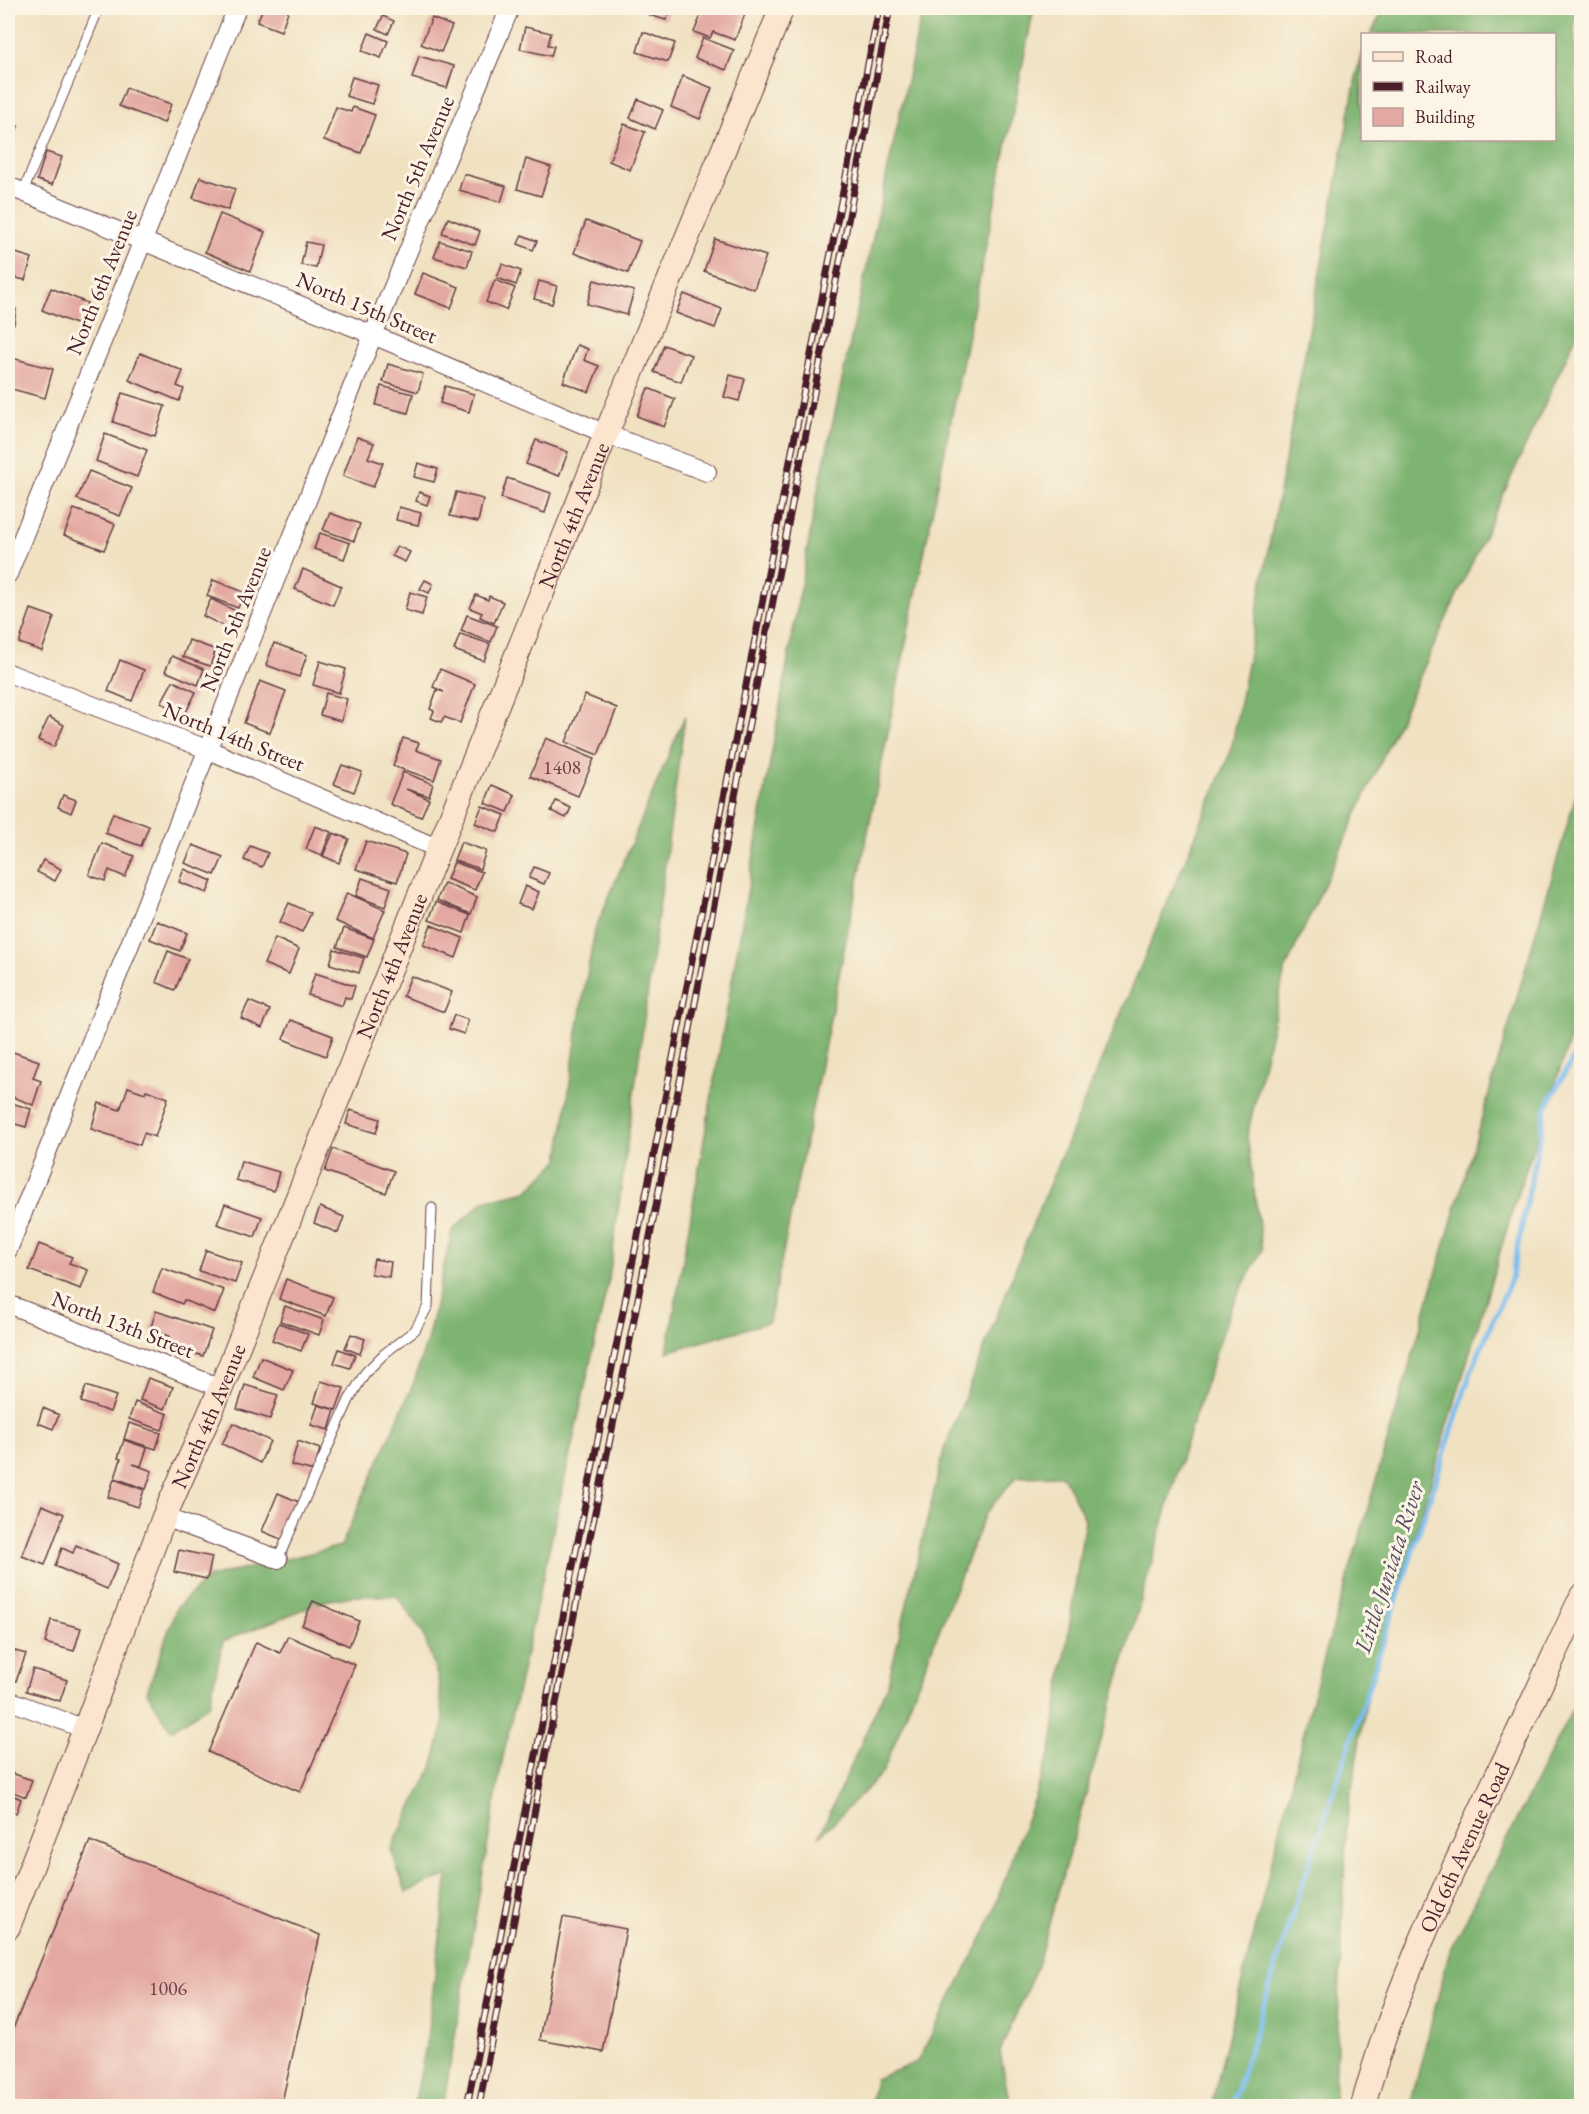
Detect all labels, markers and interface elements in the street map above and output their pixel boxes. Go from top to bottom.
legend [1361,33,1556,141]
text: Road [1415,45,1454,68]
text: Railway [1415,75,1471,98]
street label: North 5th Avenue [374,91,461,245]
text: Building [1415,105,1475,128]
street label: North 6th Avenue [59,205,144,359]
street label: North 15th Street [292,265,442,350]
street label: North 4th Avenue [531,438,616,593]
street label: North 5th Avenue [193,542,278,696]
street label: North 14th Street [159,695,309,778]
house number: 1408 [543,754,581,780]
street label: North 4th Avenue [349,888,434,1043]
street label: North 13th Street [47,1284,198,1365]
street label: North 4th Avenue [164,1339,253,1493]
water label: Little Juniata River [1346,1475,1432,1658]
street label: Old 6th Avenue Road [1413,1757,1517,1937]
house number: 1006 [149,1975,188,2001]

